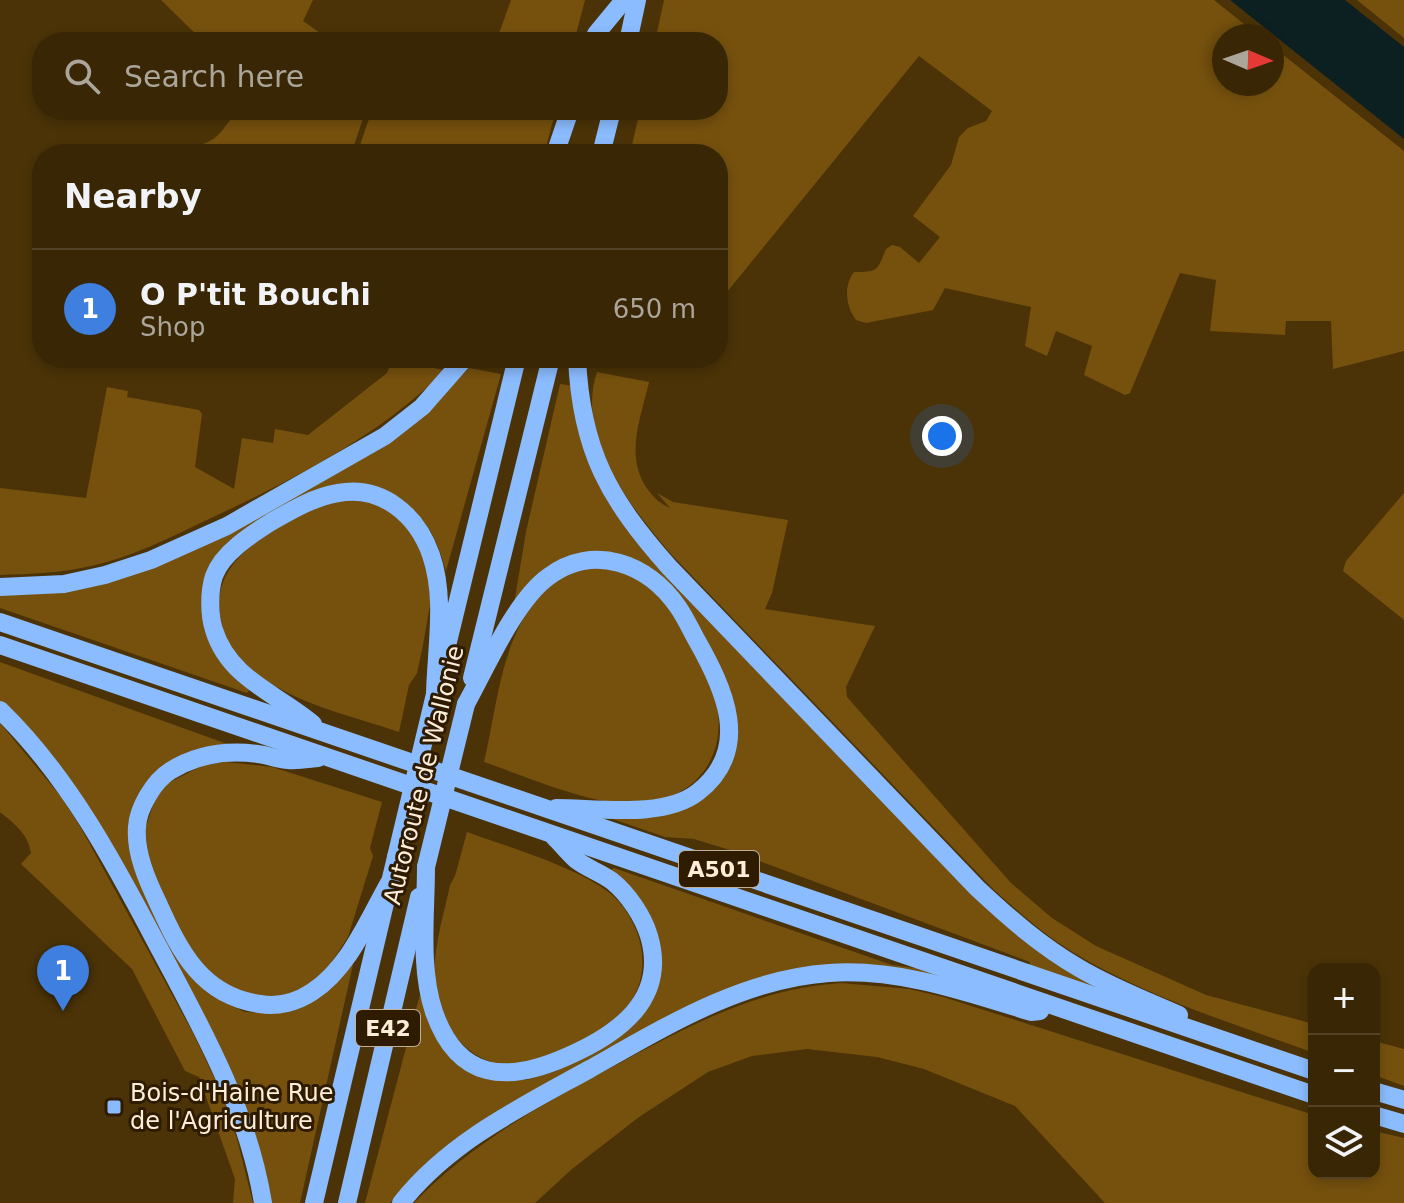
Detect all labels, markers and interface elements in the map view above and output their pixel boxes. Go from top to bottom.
north arrow [1212,24,1284,96]
search box [32,32,728,120]
icon: search [60,54,104,98]
text: Search here [124,59,304,94]
text: Nearby [64,176,202,216]
text: O P'tit Bouchi [140,277,371,312]
text: 1 [81,294,99,324]
text: 650 m [613,294,696,324]
text: Shop [140,312,205,342]
your location [922,416,962,456]
street label: Autoroute de Wallonie [378,643,470,907]
road number: A501 [679,851,759,887]
pin: 1 [37,945,89,1011]
map controls [1308,963,1380,1179]
button: + [1308,963,1380,1035]
road number: E42 [356,1010,420,1046]
button: − [1308,1035,1380,1107]
place label: Bois-d'Haine Rue de l'Agriculture [130,1079,333,1135]
marker: Bois-d'Haine Rue de l'Agriculture [105,1098,123,1116]
button: layers [1308,1107,1380,1179]

